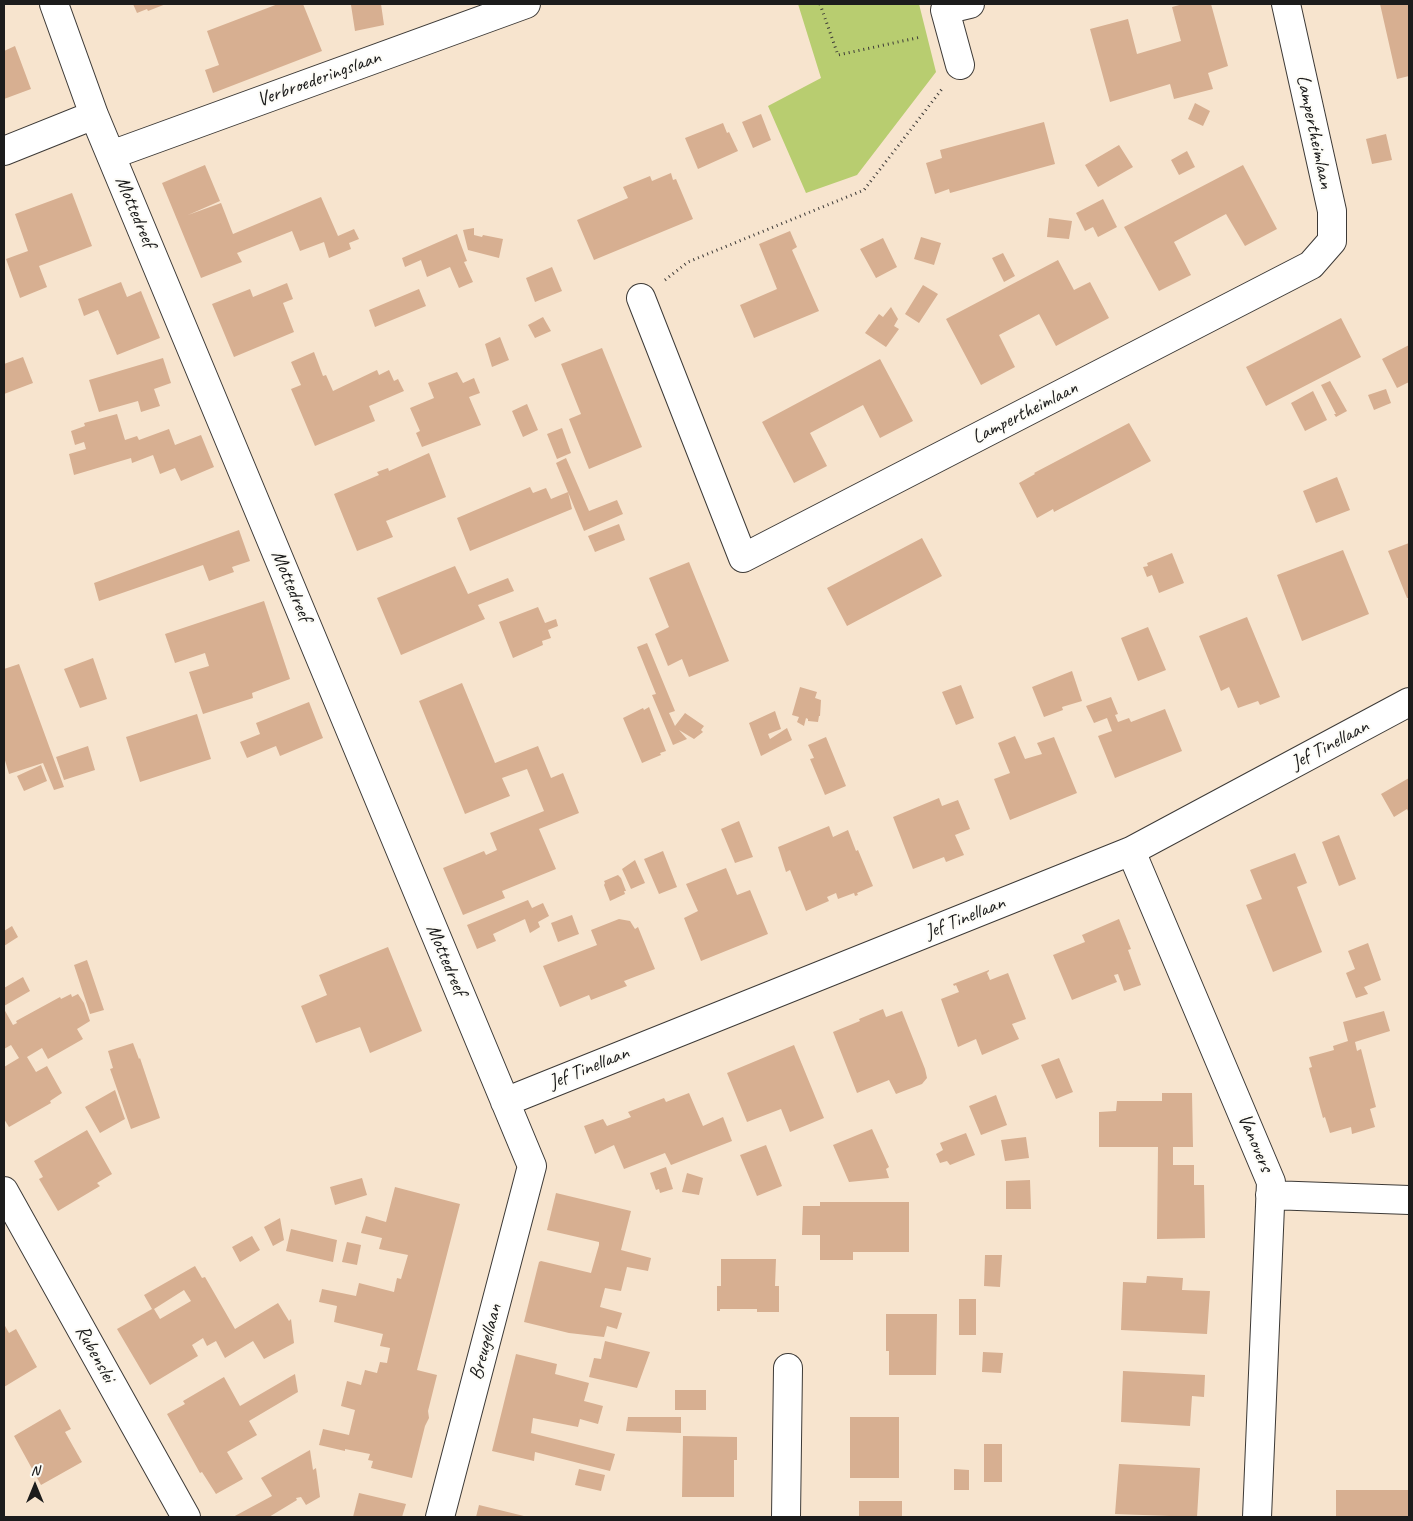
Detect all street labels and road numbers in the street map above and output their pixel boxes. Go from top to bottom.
street label: Verbroederingslaan [254,46,384,112]
street label: Lampertheimlaan [1290,73,1338,191]
street label: Mottedreef [109,173,161,251]
street label: Lampertheimlaan [968,376,1082,450]
street label: Mottedreef [265,547,317,625]
street label: Jef Tinellaan [1287,715,1373,775]
street label: Jef Tinellaan [921,891,1009,945]
street label: Mottedreef [420,921,472,999]
street label: Jef Tinellaan [545,1041,633,1095]
street label: Vanovers [1232,1110,1278,1176]
street label: Breugellaan [464,1301,508,1383]
street label: Rubenslei [69,1321,121,1387]

